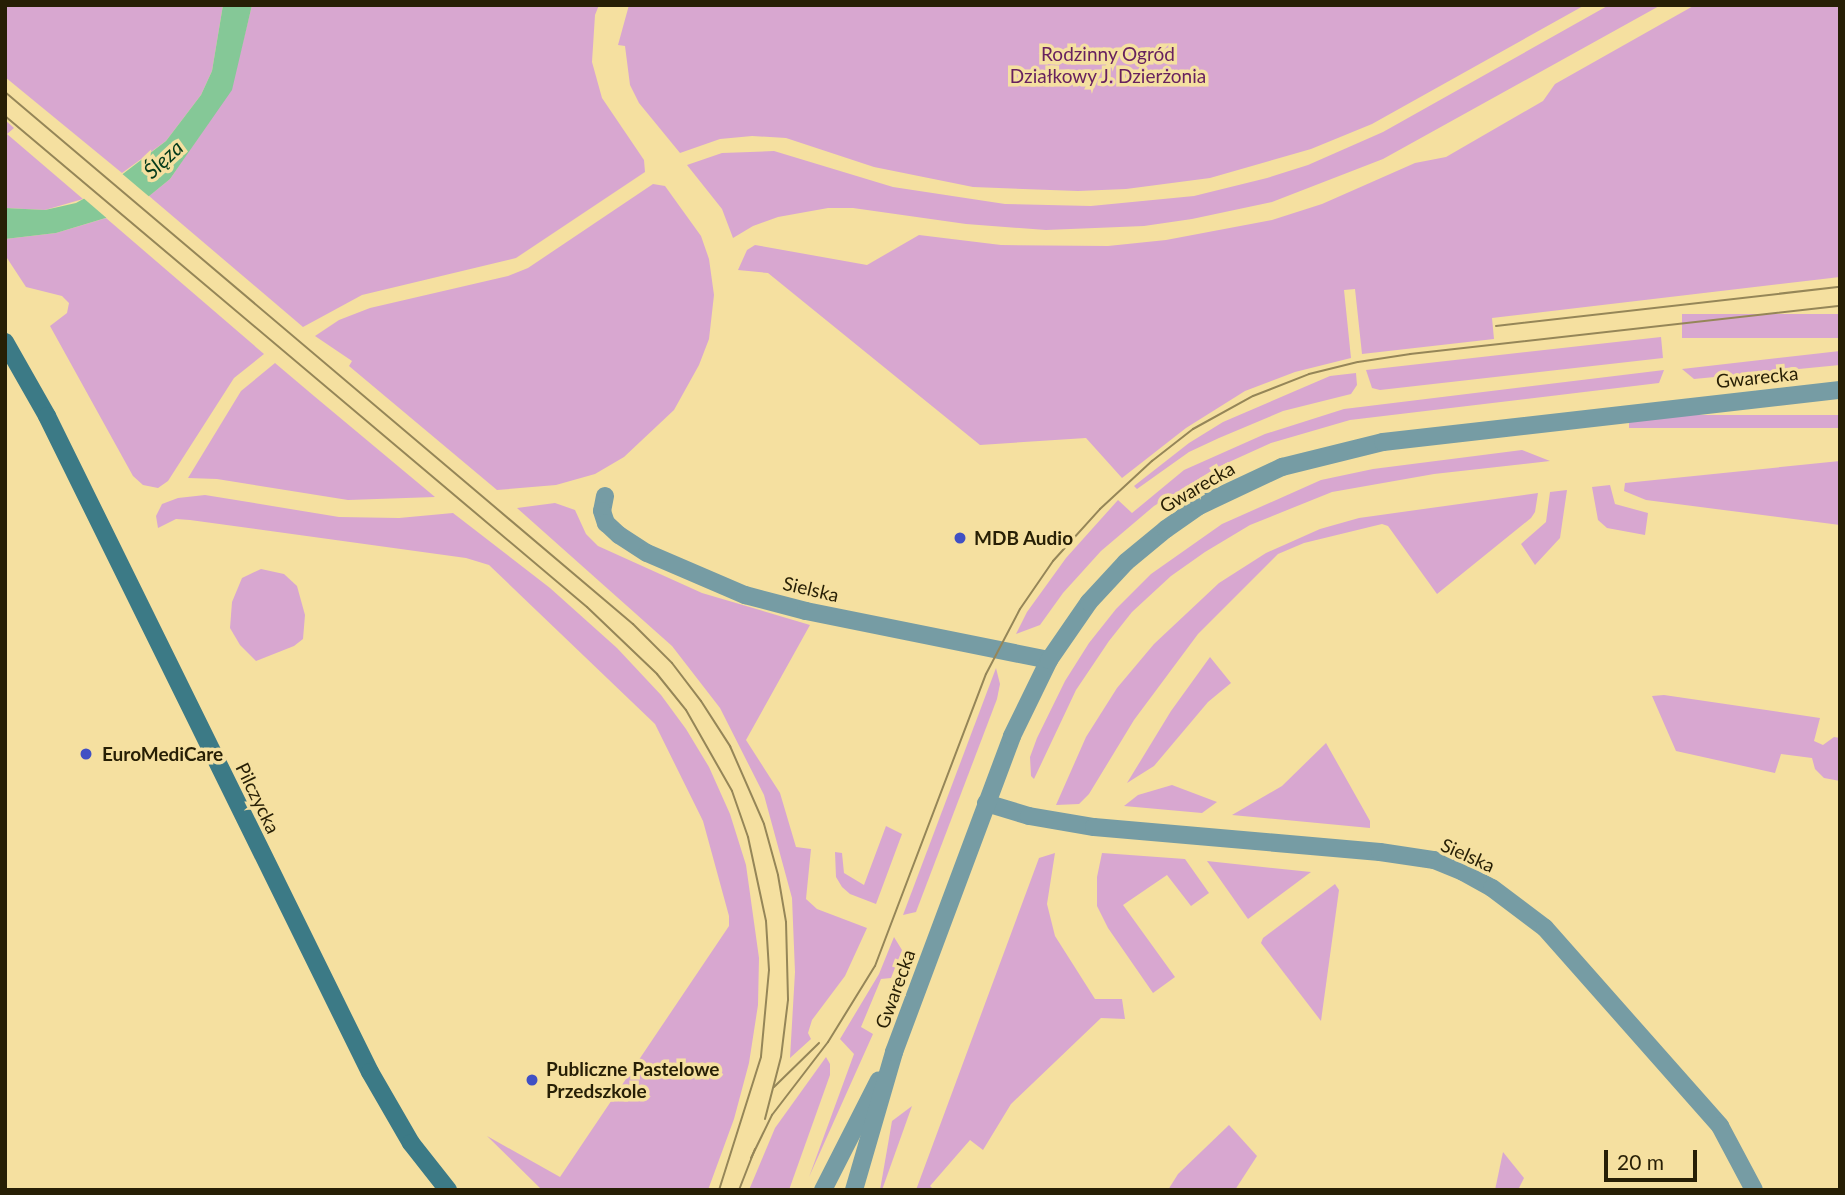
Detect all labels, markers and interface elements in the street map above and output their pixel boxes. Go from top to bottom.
park label: Rodzinny Ogród Działkowy J. Dzierżonia [1009,43,1207,87]
water label: Ślęza [138,135,188,183]
street label: Gwarecka [1715,361,1799,393]
street label: Gwarecka [1156,456,1238,518]
place label: MDB Audio [974,527,1074,549]
marker: MDB Audio [952,530,968,546]
street label: Sielska [781,572,841,606]
place label: EuroMediCare [102,743,223,765]
marker: EuroMediCare [76,744,96,764]
street label: Pilczycka [231,759,285,837]
street label: Sielska [1438,833,1498,877]
street label: Gwarecka [870,946,920,1032]
place label: Publiczne Pastelowe Przedszkole [546,1058,719,1102]
marker: Publiczne Pastelowe Przedszkole [524,1072,540,1088]
scale bar [1607,1136,1700,1180]
text: 20 m [1617,1149,1664,1174]

